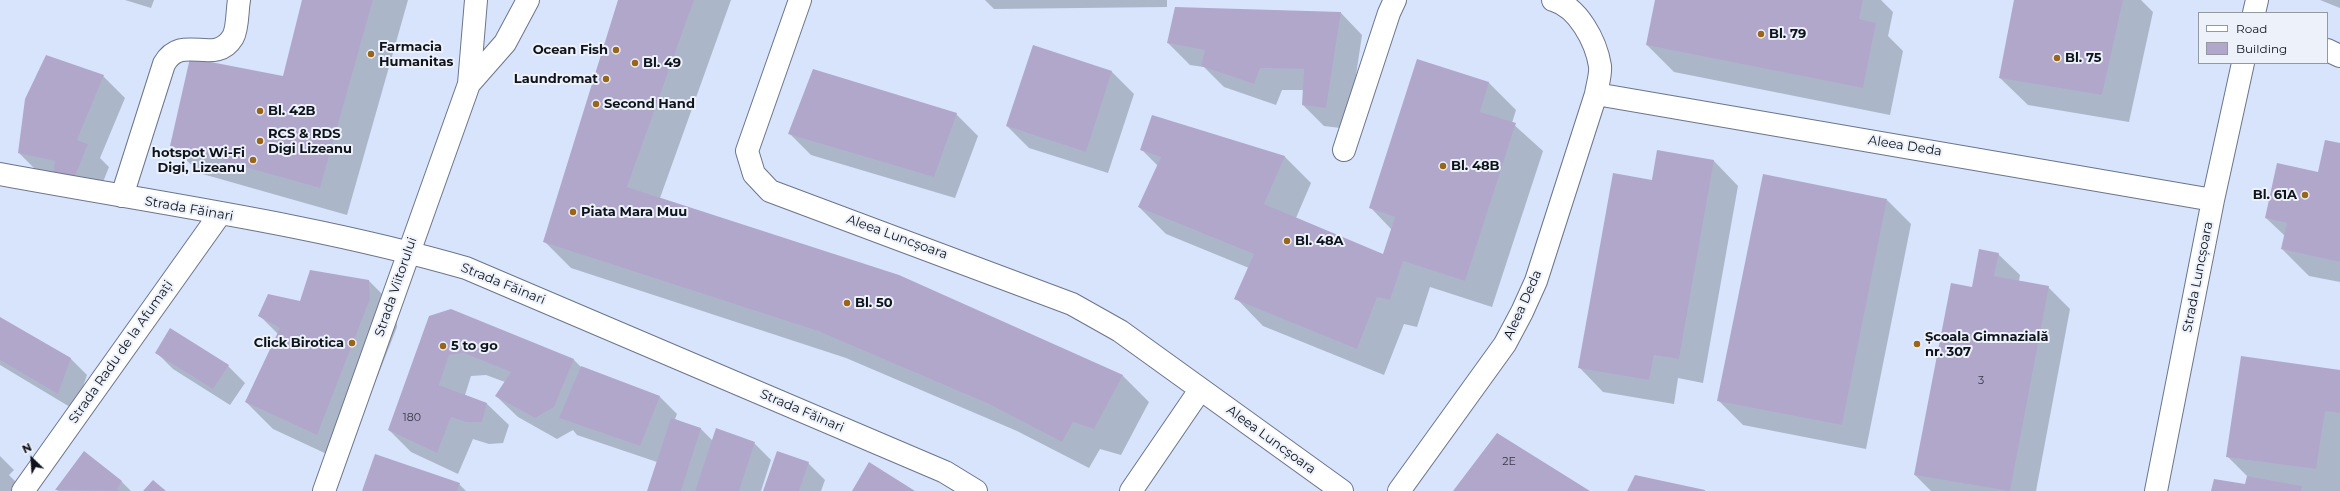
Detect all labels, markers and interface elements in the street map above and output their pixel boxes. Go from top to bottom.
legend [2198,12,2328,64]
text: Road [2236,21,2267,36]
place label: Bl. 79 [1769,26,1806,42]
marker: Bl. 79 [1756,29,1766,39]
place label: Farmacia Humanitas [379,39,453,70]
text: Building [2236,41,2287,56]
place label: Ocean Fish [533,42,608,58]
marker: Ocean Fish [611,45,621,55]
marker: Farmacia Humanitas [366,49,376,59]
place label: Bl. 75 [2065,50,2102,66]
marker: Bl. 75 [2052,53,2062,63]
place label: Bl. 49 [643,55,681,71]
marker: Bl. 49 [630,58,640,68]
place label: Laundromat [514,71,598,87]
marker: Laundromat [601,74,611,84]
place label: Second Hand [604,96,695,112]
marker: Second Hand [591,99,601,109]
place label: Bl. 42B [268,103,316,119]
marker: Bl. 42B [255,106,265,116]
place label: RCS & RDS Digi Lizeanu [268,126,352,157]
street label: Aleea Deda [1867,132,1943,160]
marker: RCS & RDS Digi Lizeanu [255,136,265,146]
place label: hotspot Wi-Fi Digi, Lizeanu [152,145,245,176]
marker: hotspot Wi-Fi Digi, Lizeanu [248,155,258,165]
place label: Bl. 48B [1451,158,1500,174]
marker: Bl. 48B [1438,161,1448,171]
place label: Bl. 61A [2253,187,2297,203]
marker: Bl. 61A [2300,190,2310,200]
street label: Strada Făinari [143,194,235,224]
place label: Piata Mara Muu [581,204,687,220]
marker: Piata Mara Muu [568,207,578,217]
street label: Aleea Luncșoara [844,211,950,263]
street label: Strada Luncșoara [2180,220,2216,334]
place label: Bl. 48A [1295,233,1344,249]
street label: Strada Viitorului [372,235,420,339]
marker: Bl. 48A [1282,236,1292,246]
street label: Strada Făinari [458,260,548,308]
street label: Aleea Deda [1501,268,1545,342]
street label: Strada Radu de la Afumați [66,278,176,426]
place label: Bl. 50 [855,295,893,311]
marker: Bl. 50 [842,298,852,308]
place label: Școala Gimnazială nr. 307 [1925,329,2048,360]
place label: Click Birotica [254,335,344,351]
marker: Click Birotica [347,338,357,348]
place label: 5 to go [451,338,498,354]
marker: Școala Gimnazială nr. 307 [1912,339,1922,349]
marker: 5 to go [438,341,448,351]
house number: 3 [1978,374,1984,388]
street label: Strada Făinari [758,386,846,436]
street label: Aleea Luncșoara [1223,402,1319,478]
house number: 180 [403,411,421,425]
north arrow [12,439,52,479]
text: N [20,440,34,456]
house number: 2E [1502,455,1516,469]

